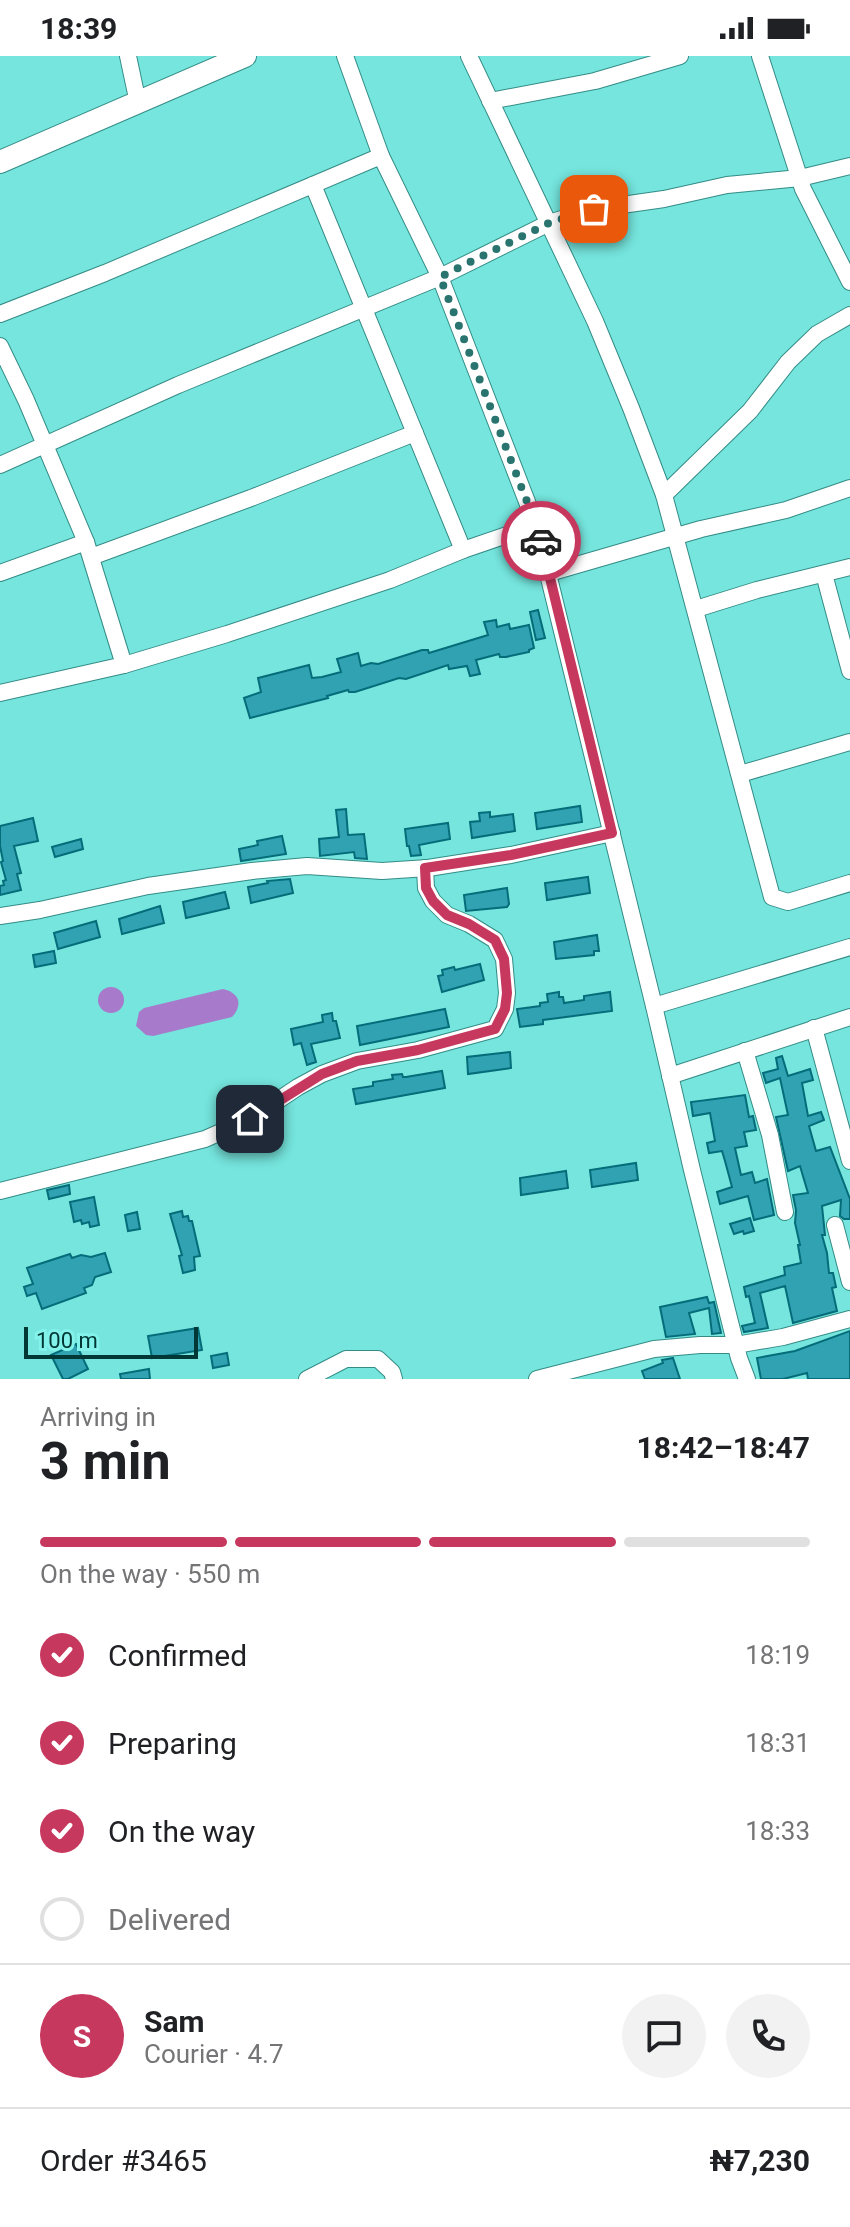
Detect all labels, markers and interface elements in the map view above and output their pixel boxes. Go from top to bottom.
text: 18:39 [40,11,117,46]
pin [560,175,628,243]
icon: bag [572,187,616,231]
courier [501,501,581,581]
icon: car [519,519,563,563]
pin [216,1085,284,1153]
icon: home [228,1097,272,1141]
scale bar [24,1323,198,1359]
text: 100 m [36,1328,98,1353]
text: Arriving in [40,1402,156,1432]
text: 18:42–18:47 [636,1430,810,1465]
text: 3 min [40,1431,171,1492]
text: On the way · 550 m [40,1559,260,1589]
icon: check [40,1633,84,1677]
text: Confirmed [108,1638,247,1673]
text: 18:19 [745,1640,810,1670]
icon: check [40,1721,84,1765]
text: Preparing [108,1726,237,1761]
text: 18:31 [745,1728,810,1758]
icon: check [40,1809,84,1853]
text: On the way [108,1814,255,1849]
text: 18:33 [745,1816,810,1846]
text: Delivered [108,1902,231,1937]
button: chat [622,1994,706,2078]
button: phone [726,1994,810,2078]
text: Sam [144,2004,205,2039]
text: S [73,2019,91,2054]
text: Courier · 4.7 [144,2039,284,2069]
text: Order #3465 [40,2143,207,2178]
text: ₦7,230 [709,2143,810,2178]

